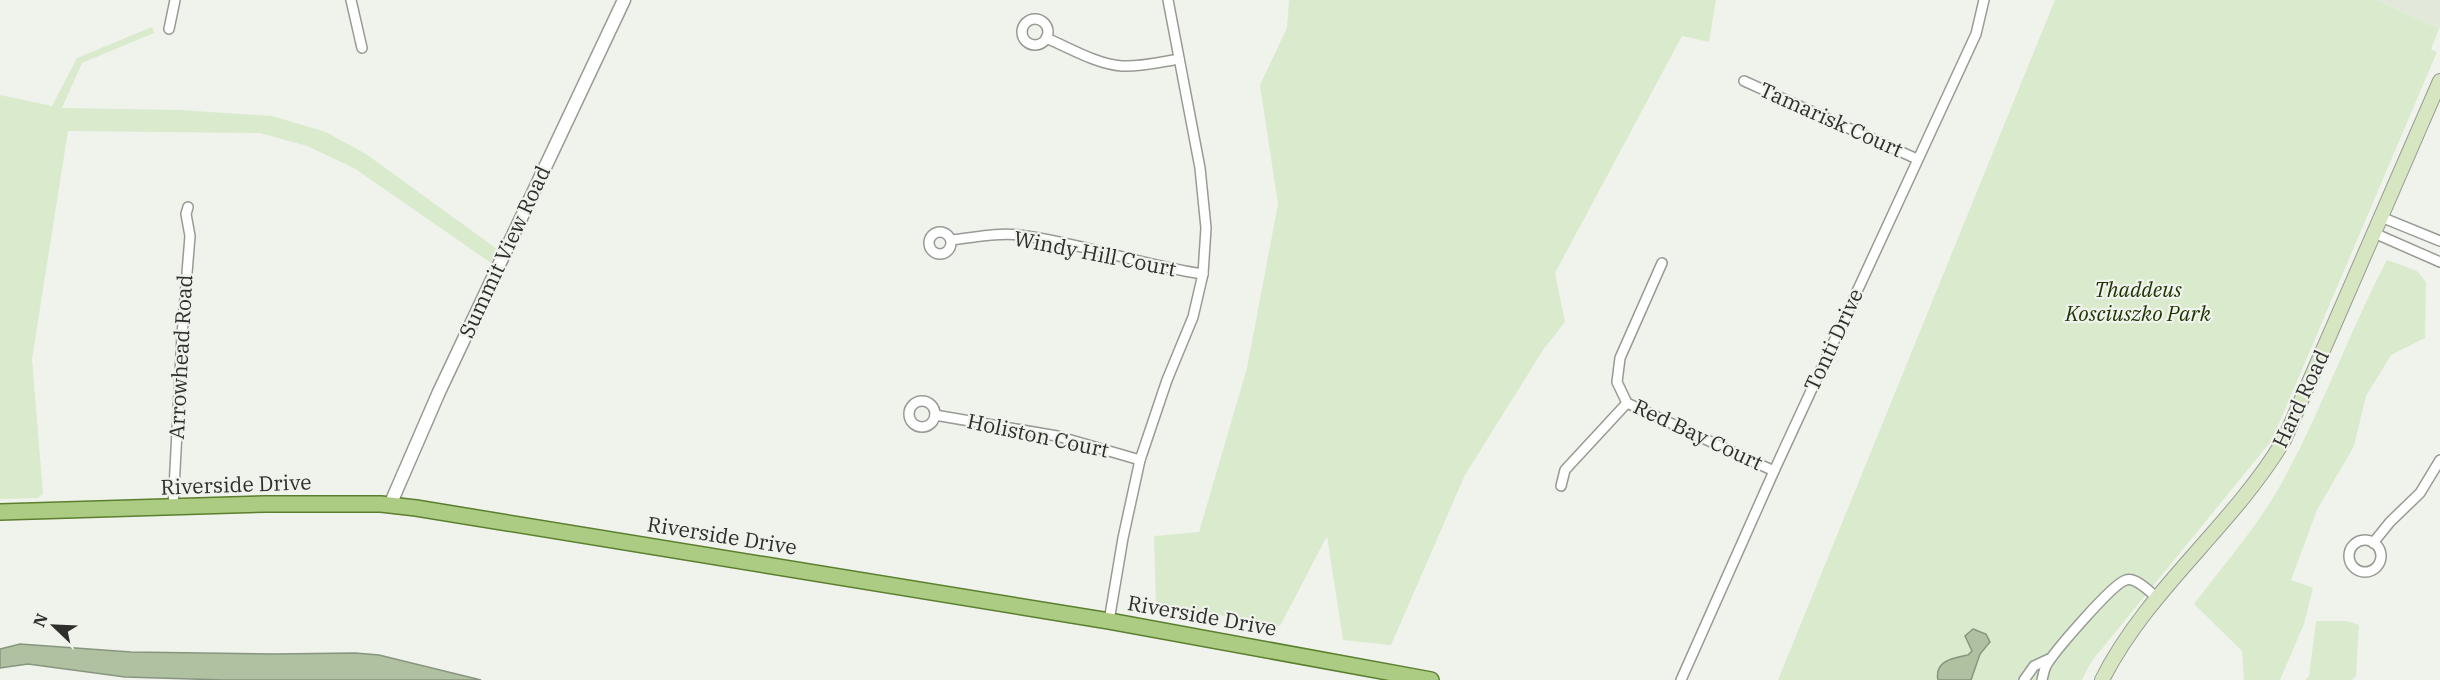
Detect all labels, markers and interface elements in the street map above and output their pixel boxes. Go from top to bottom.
street label: Tamarisk Court [1755,75,1908,163]
street label: Summit View Road [452,161,556,342]
street label: Windy Hill Court [1012,224,1179,282]
street label: Arrowhead Road [162,274,198,440]
park label: Thaddeus Kosciuszko Park [2064,275,2212,327]
street label: Tonti Drive [1797,284,1869,395]
street label: Hard Road [2265,345,2335,452]
street label: Red Bay Court [1629,392,1768,476]
street label: Holiston Court [965,406,1112,464]
street label: Riverside Drive [160,467,312,501]
street label: Riverside Drive [645,509,799,561]
street label: Riverside Drive [1125,588,1279,642]
north arrow [24,596,84,656]
text: N [29,610,52,630]

